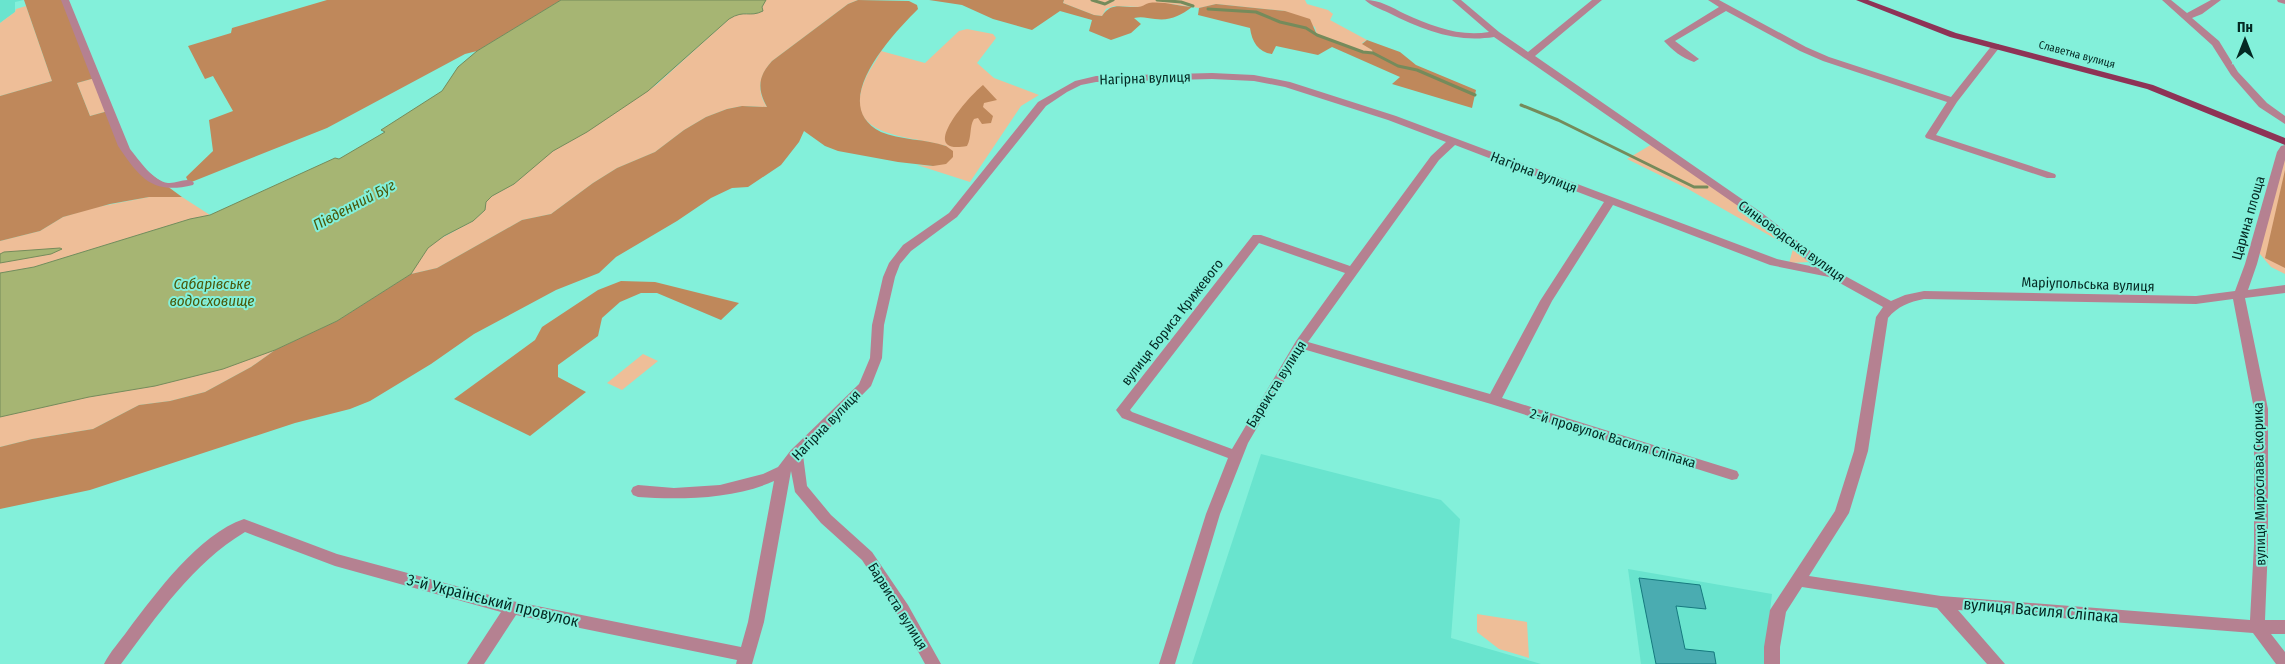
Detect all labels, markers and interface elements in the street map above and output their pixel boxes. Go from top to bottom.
north arrow [2220,15,2270,65]
text: Пн [2237,19,2253,36]
street label: Славетна вулиця [2037,38,2117,71]
street label: Нагірна вулиця [1099,68,1191,89]
street label: Нагірна вулиця [1488,148,1580,197]
street label: Царина площа [2228,174,2269,262]
water label: Південний Буг [310,176,398,234]
street label: Синьоводська вулиця [1735,197,1848,286]
street label: вулиця Бориса Крижевого [1118,256,1227,389]
street label: Маріупольська вулиця [2021,274,2155,295]
water label: Сабарівське водосховище [170,275,254,310]
street label: Барвиста вулиця [1243,338,1310,431]
street label: Нагірна вулиця [789,387,864,464]
street label: вулиця Мирослава Скорика [2250,402,2269,566]
street label: 2-й провулок Василя Сліпака [1528,405,1698,472]
street label: Барвиста вулиця [864,560,931,653]
street label: 3-й Український провулок [405,570,581,631]
street label: вулиця Василя Сліпака [1963,594,2119,627]

